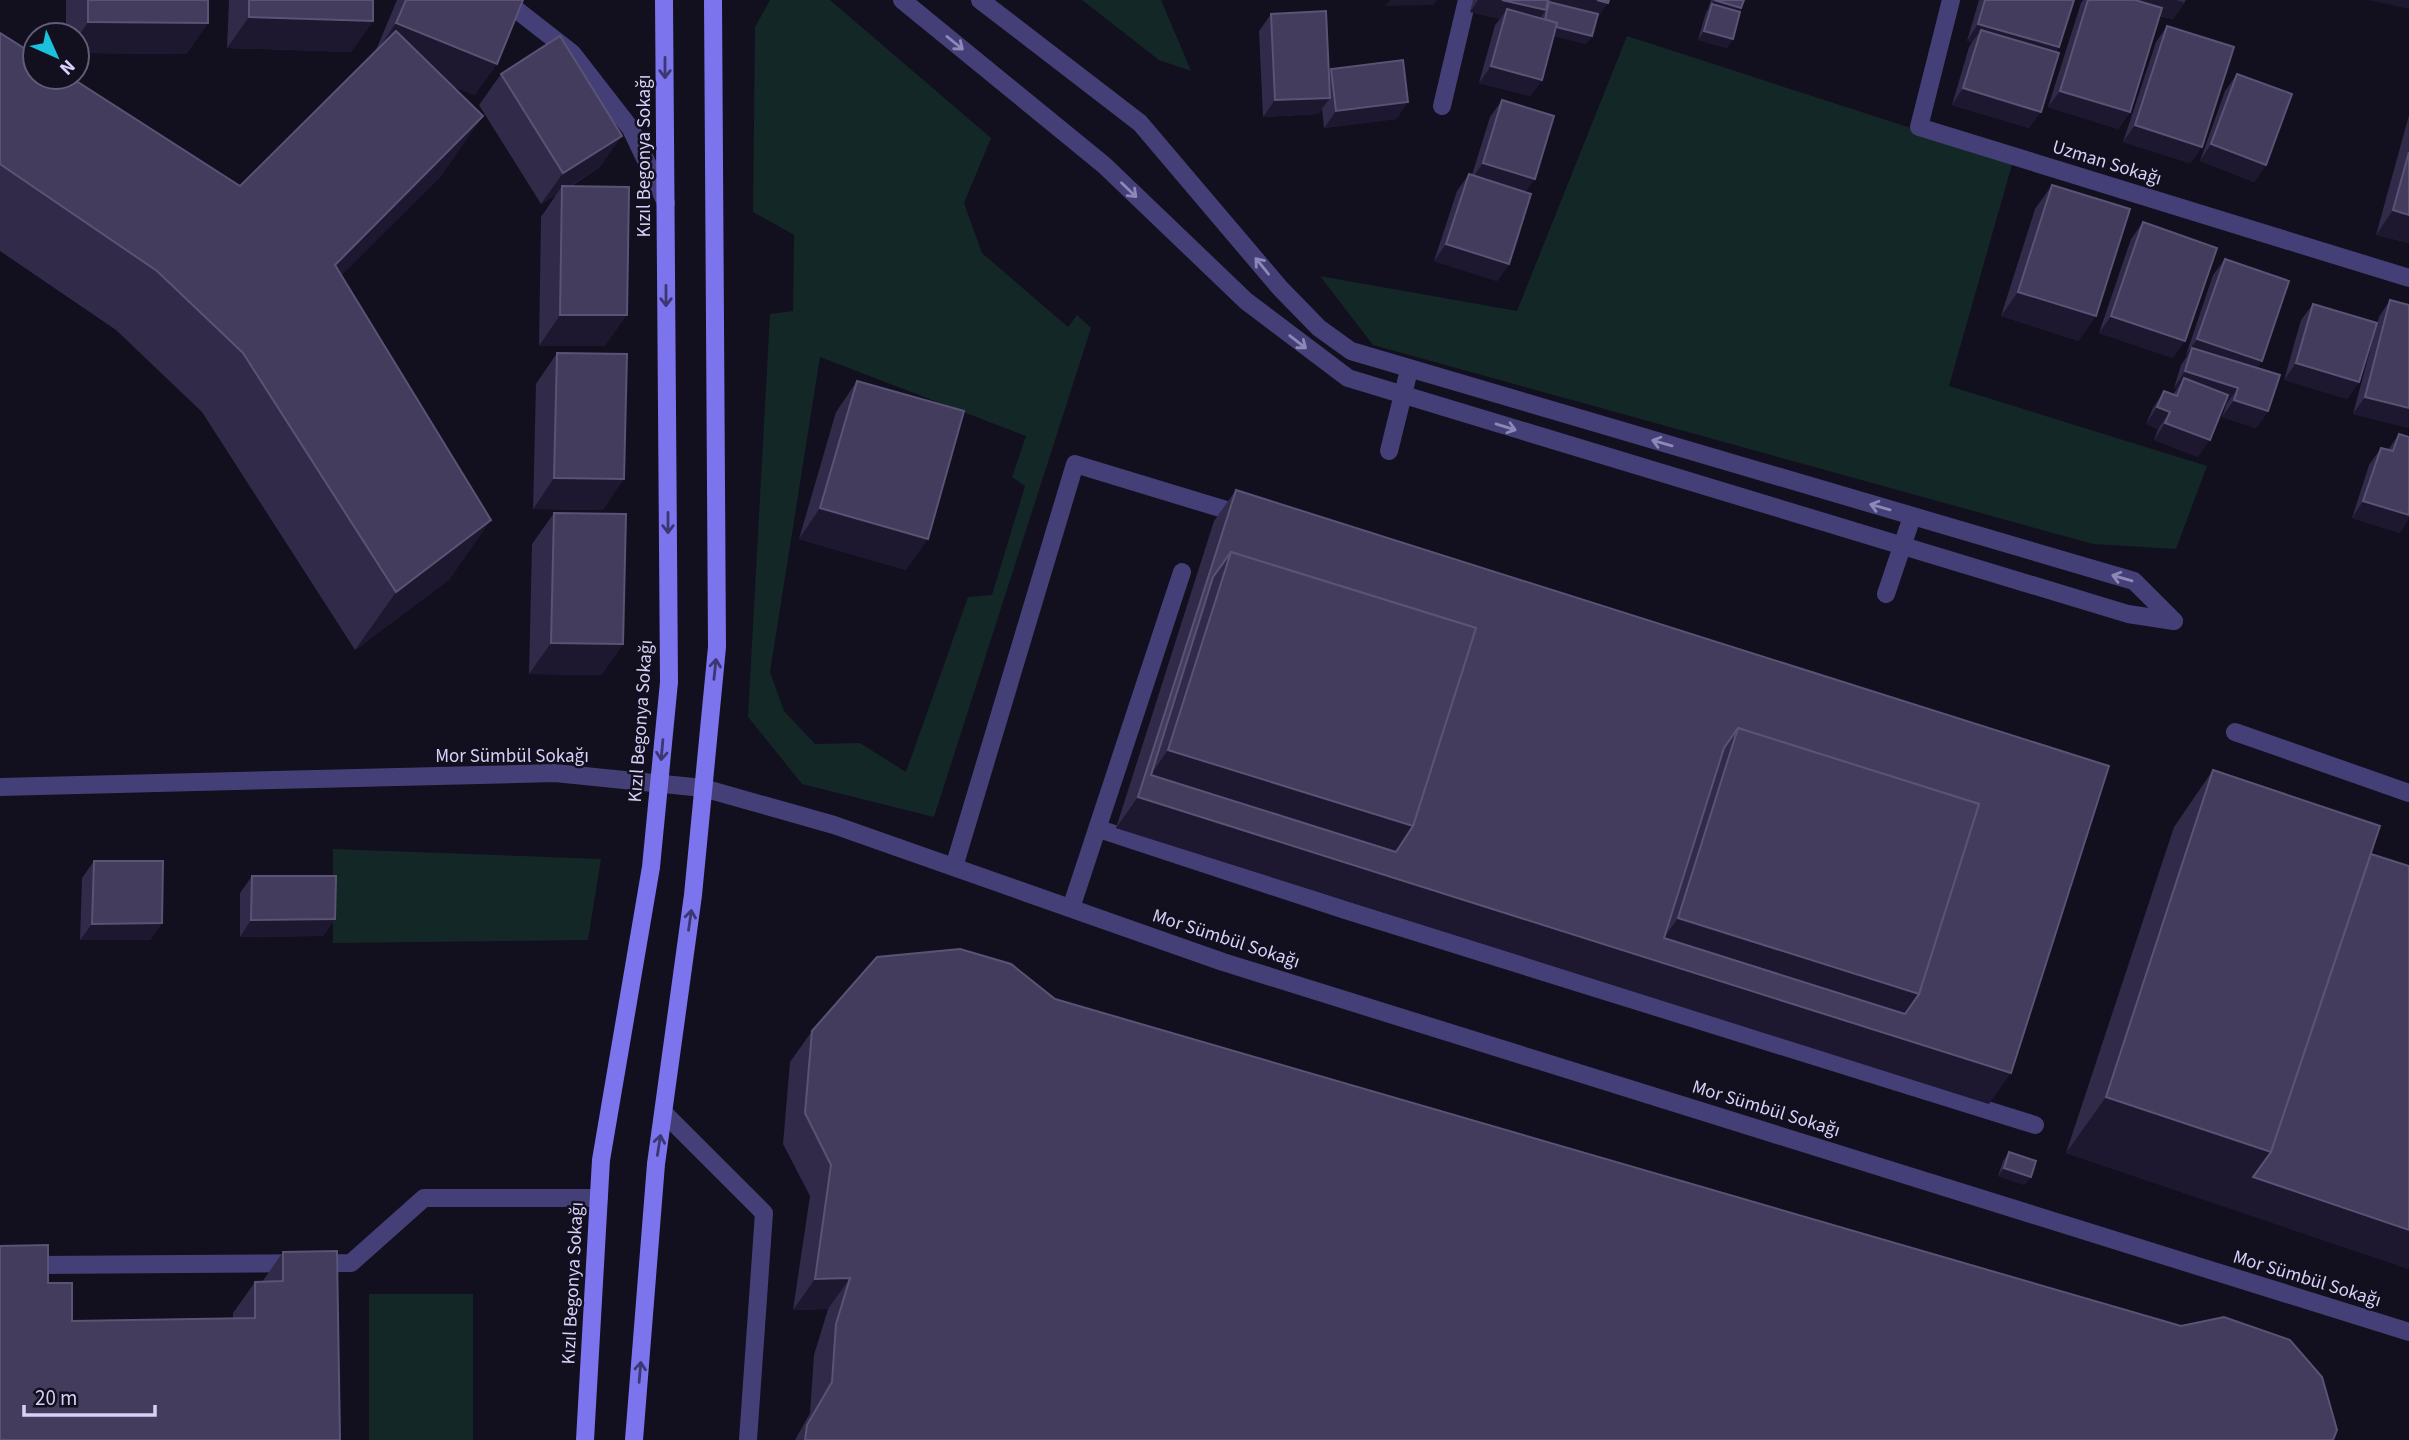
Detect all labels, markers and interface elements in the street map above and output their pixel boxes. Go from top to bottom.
north arrow [21,21,91,91]
one-way arrow [946,35,964,51]
text: N [53,53,81,81]
one-way arrow [658,56,672,79]
street label: Kızıl Begonya Sokağı [631,75,658,237]
street label: Uzman Sokağı [2049,134,2165,192]
one-way arrow [1120,181,1137,198]
one-way arrow [1254,257,1270,275]
one-way arrow [659,284,673,307]
one-way arrow [1289,334,1307,349]
one-way arrow [1495,422,1517,435]
one-way arrow [1651,436,1673,449]
one-way arrow [1869,500,1891,513]
one-way arrow [661,511,674,534]
one-way arrow [2111,571,2134,584]
street label: Kızıl Begonya Sokağı [622,639,660,803]
one-way arrow [709,658,722,681]
one-way arrow [655,739,668,761]
street label: Mor Sümbül Sokağı [435,743,589,770]
street label: Mor Sümbül Sokağı [1149,902,1303,976]
one-way arrow [683,909,696,932]
street label: Mor Sümbül Sokağı [1689,1074,1843,1144]
one-way arrow [653,1134,666,1157]
street label: Kızıl Begonya Sokağı [555,1201,591,1365]
street label: Mor Sümbül Sokağı [2230,1244,2384,1314]
one-way arrow [634,1361,647,1384]
scale bar [24,1374,156,1418]
text: 20 m [35,1383,77,1413]

